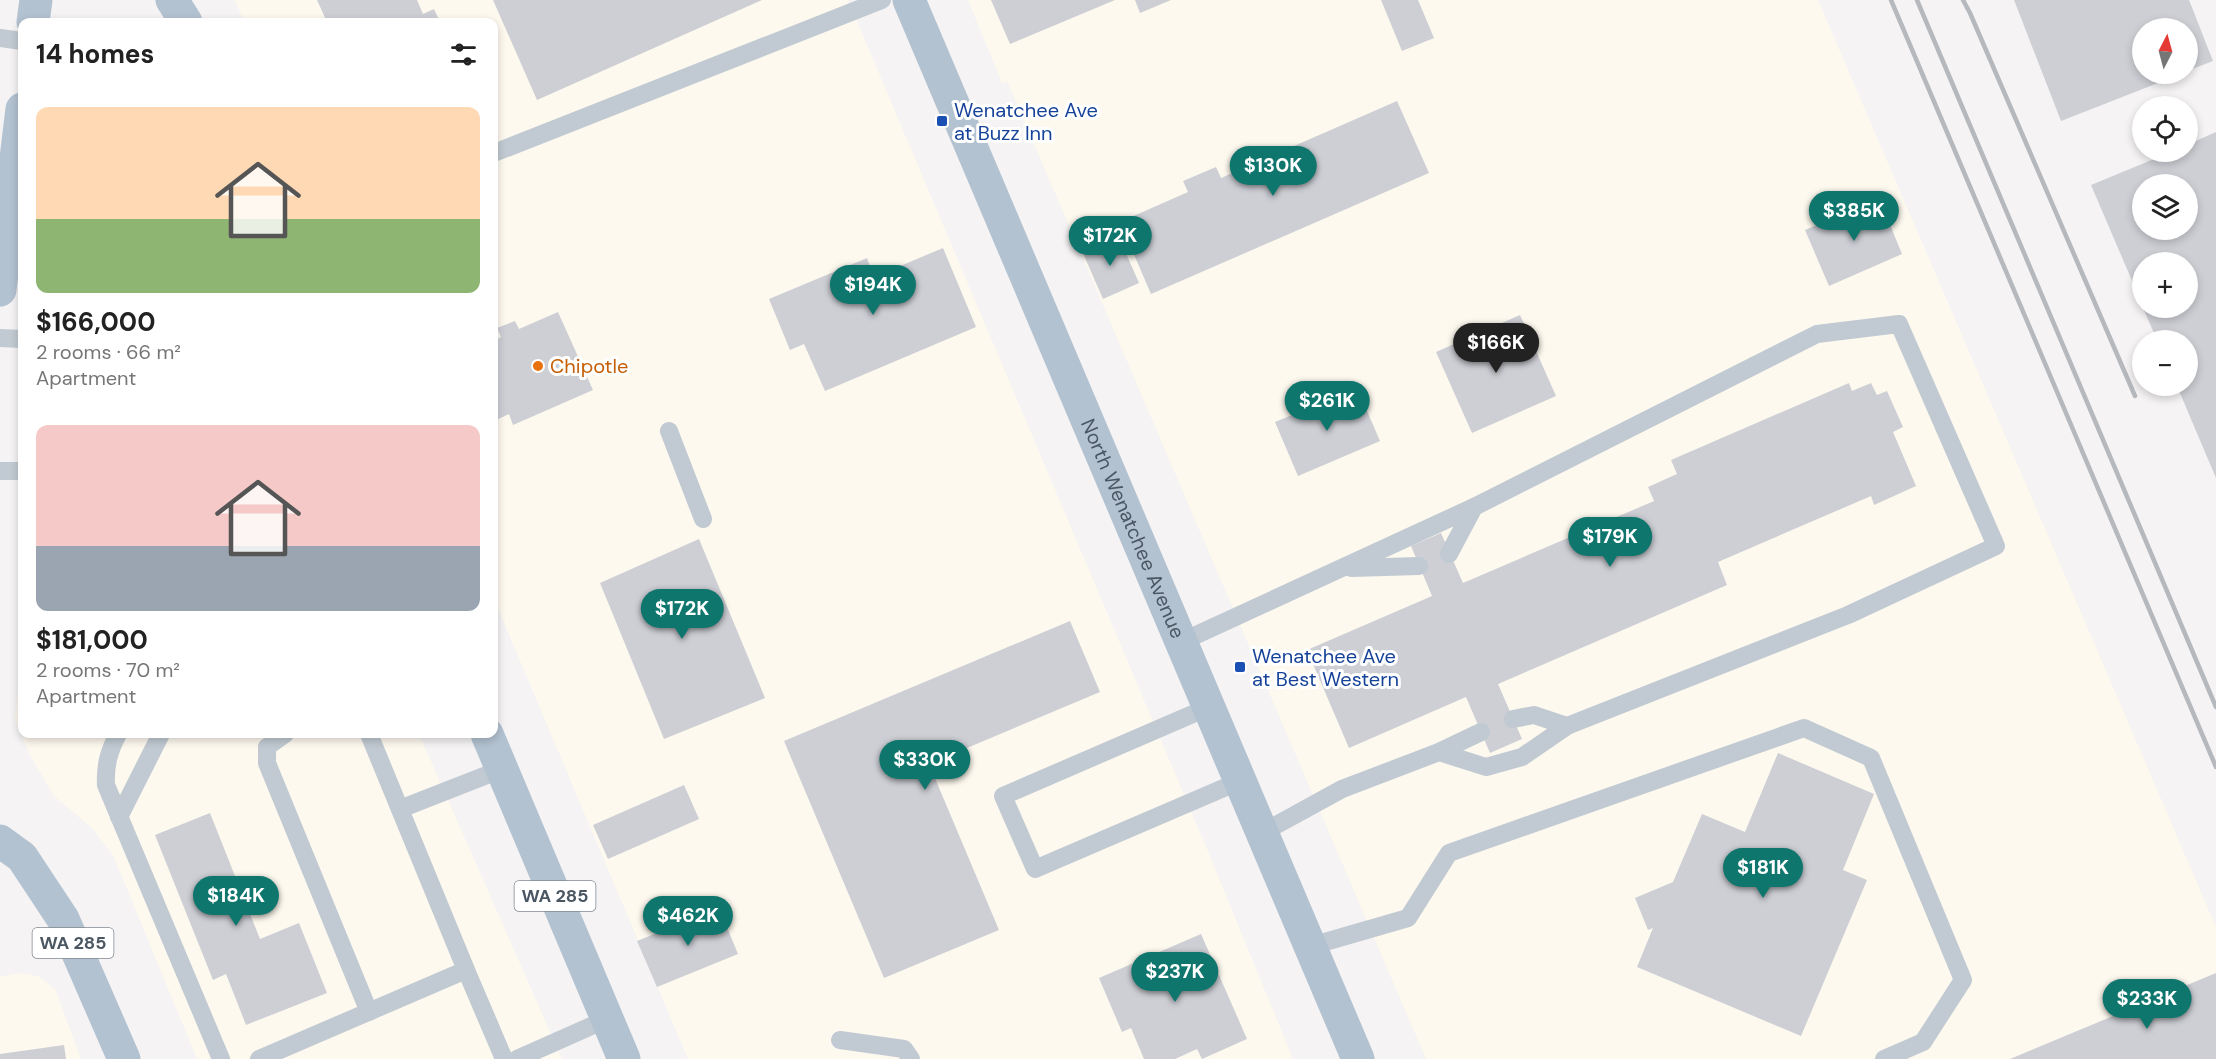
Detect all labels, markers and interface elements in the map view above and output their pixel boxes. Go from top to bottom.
north arrow [2132,18,2198,84]
map controls [2132,18,2198,396]
text: 14 homes [36,37,154,71]
icon: filters [447,38,480,71]
button: locate [2132,96,2198,162]
place label: Wenatchee Ave at Buzz Inn [954,97,1098,146]
marker: Wenatchee Ave at Buzz Inn [935,114,949,128]
icon: home [204,146,312,254]
pin: $130K [1231,146,1315,197]
text: $130K [1244,152,1302,178]
button: layers [2132,174,2198,240]
pin: $385K [1812,191,1896,242]
text: $385K [1823,197,1885,223]
pin: $172K [1068,216,1152,267]
text: $172K [1083,222,1137,248]
button: + [2132,252,2198,318]
pin: $194K [831,265,915,316]
text: $194K [844,271,902,297]
text: $166,000 [36,305,155,339]
pin: $166K [1454,323,1538,374]
text: $166K [1467,329,1525,355]
button: − [2132,330,2198,396]
text: 2 rooms · 66 m² [36,339,181,365]
place label: Chipotle [550,353,628,379]
marker: Chipotle [531,359,545,373]
text: Apartment [36,365,136,391]
pin: $261K [1285,381,1369,432]
text: $261K [1299,387,1355,413]
street label: North Wenatchee Avenue [1075,415,1191,642]
icon: home [204,464,312,572]
pin: $179K [1568,517,1652,568]
text: $179K [1582,523,1638,549]
pin: $172K [640,589,724,640]
text: $172K [655,595,709,621]
text: $181,000 [36,623,148,657]
place label: Wenatchee Ave at Best Western [1252,643,1399,692]
text: 2 rooms · 70 m² [36,657,180,683]
marker: Wenatchee Ave at Best Western [1233,660,1247,674]
text: Apartment [36,683,136,709]
pin: $330K [883,740,967,791]
text: $330K [893,746,957,772]
pin: $181K [1721,848,1805,899]
text: $181K [1737,854,1789,880]
pin: $184K [194,876,278,927]
road number: WA 285 [514,881,596,911]
text: $184K [207,882,265,908]
pin: $462K [646,896,730,947]
text: $462K [657,902,719,928]
road number: WA 285 [32,928,113,958]
pin: $237K [1133,952,1217,1003]
text: $237K [1145,958,1205,984]
pin: $233K [2105,979,2189,1030]
text: $233K [2117,985,2177,1011]

